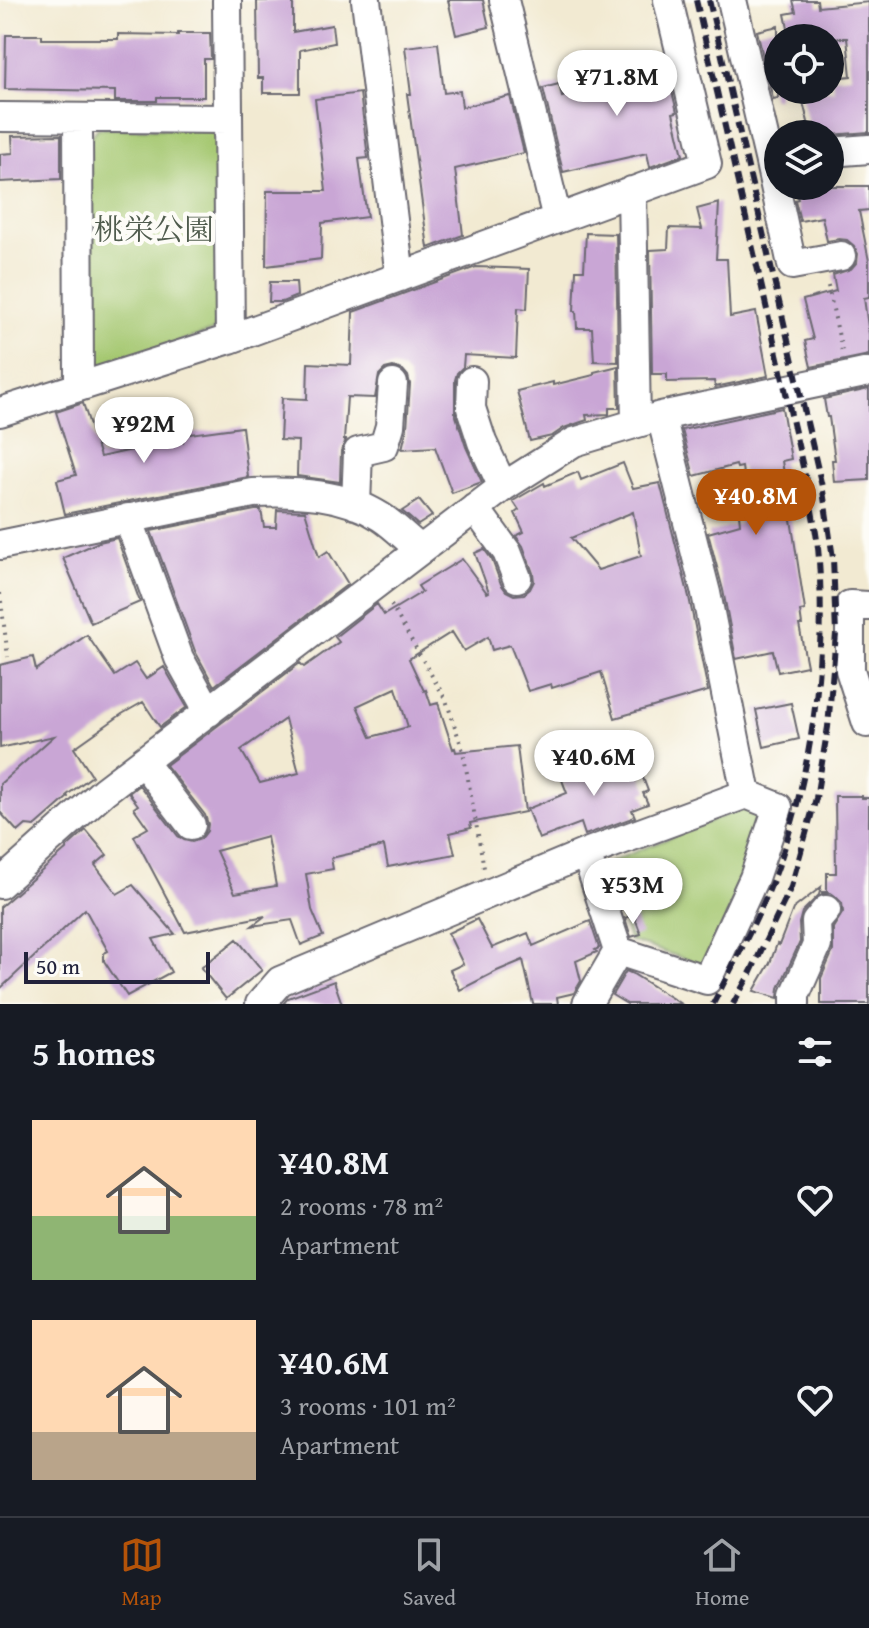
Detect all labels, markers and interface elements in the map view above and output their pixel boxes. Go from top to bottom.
map controls [764,24,844,200]
button: locate [764,24,844,104]
pin: ¥71.8M [552,50,682,118]
text: ¥71.8M [575,56,659,95]
button: layers [764,120,844,200]
park label: 桃栄公園 [94,207,214,251]
pin: ¥92M [97,397,191,465]
text: ¥92M [113,403,175,442]
pin: ¥40.8M [691,469,821,537]
text: ¥40.8M [714,475,798,514]
pin: ¥40.6M [529,730,659,798]
text: ¥40.6M [552,736,636,775]
pin: ¥53M [586,858,680,926]
text: ¥53M [602,864,664,903]
scale bar [24,948,210,984]
text: 50 m [36,950,80,982]
text: 5 homes [32,1028,156,1077]
icon: filters [793,1030,837,1074]
text: ¥40.8M [280,1137,389,1186]
icon: home [96,1152,192,1248]
icon: heart [793,1178,837,1222]
text: 2 rooms · 78 m² [280,1186,443,1225]
text: Apartment [280,1225,399,1264]
text: ¥40.6M [280,1337,389,1386]
icon: home [96,1352,192,1448]
icon: heart [793,1378,837,1422]
text: 3 rooms · 101 m² [280,1386,456,1425]
text: Apartment [280,1425,399,1464]
tab: Map [120,1533,164,1613]
tab: Saved [403,1533,456,1613]
tab: Home [695,1533,749,1613]

